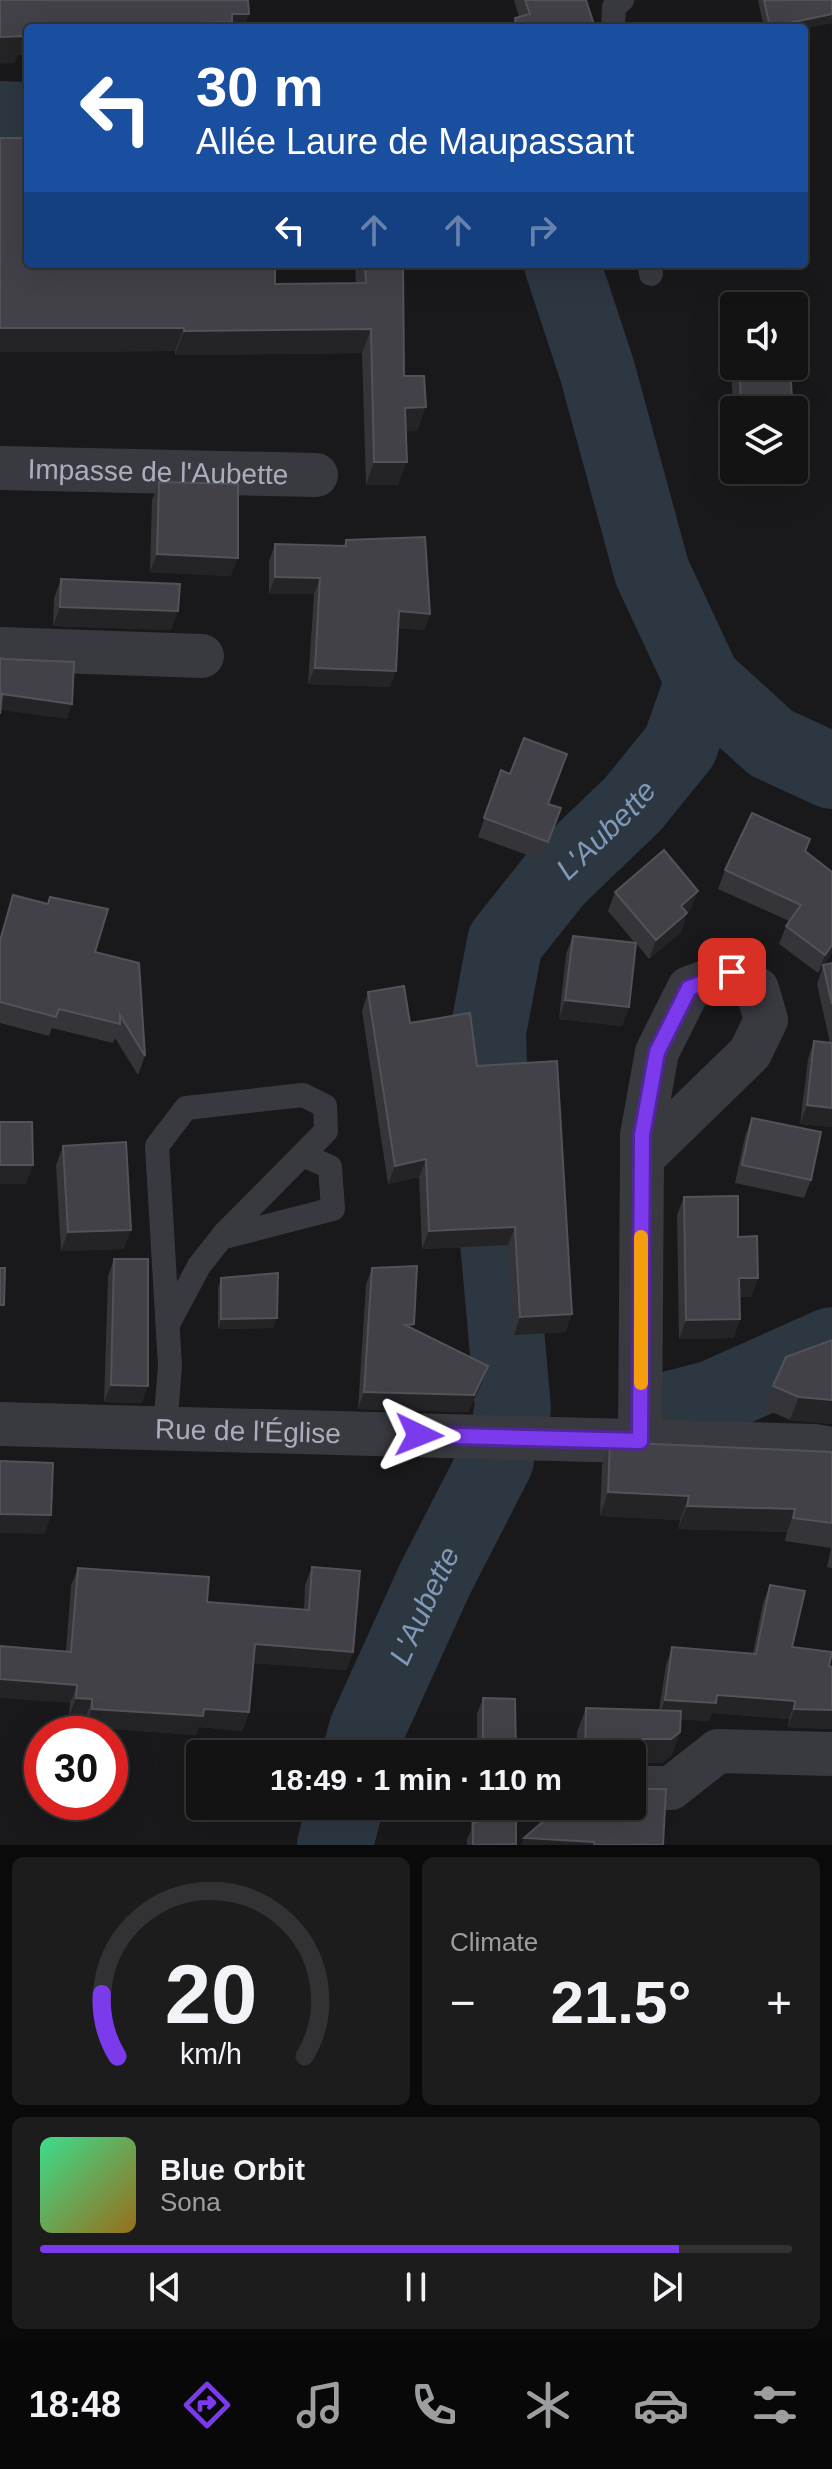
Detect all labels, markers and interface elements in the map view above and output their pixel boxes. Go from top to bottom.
text: 30 m [196,55,324,118]
icon: left [64,56,168,160]
text: Allée Laure de Maupassant [196,121,634,162]
icon: left [268,208,312,252]
icon: ahead [352,208,396,252]
icon: ahead [436,208,480,252]
icon: right [520,208,564,252]
map controls [720,292,808,484]
button: sound [720,292,808,380]
button: layers [720,396,808,484]
street label: Impasse de l'Aubette [27,453,289,490]
water label: L'Aubette [549,774,662,885]
pin [698,938,766,1006]
icon: arrive [710,950,754,994]
position arrow [377,1393,461,1477]
street label: Rue de l'Église [155,1413,341,1449]
water label: L'Aubette [382,1541,465,1669]
speed limit sign: 30 [24,1716,128,1820]
text: 18:49 · 1 min · 110 m [270,1763,562,1796]
text: Climate [450,1927,538,1957]
text: 20 [165,1948,257,2041]
text: 21.5° [551,1969,691,2036]
text: − [450,1978,476,2027]
text: + [766,1978,792,2027]
text: km/h [180,2038,242,2070]
text: Blue Orbit [160,2153,305,2186]
text: Sona [160,2187,221,2217]
icon: previous [143,2265,187,2309]
icon: pause [394,2265,438,2309]
icon: next [645,2265,689,2309]
icon: directions [179,2377,235,2433]
icon: music [292,2377,348,2433]
icon: phone [406,2377,462,2433]
icon: climate [520,2377,576,2433]
icon: car [633,2377,689,2433]
icon: filters [747,2377,803,2433]
text: 18:48 [29,2384,121,2425]

